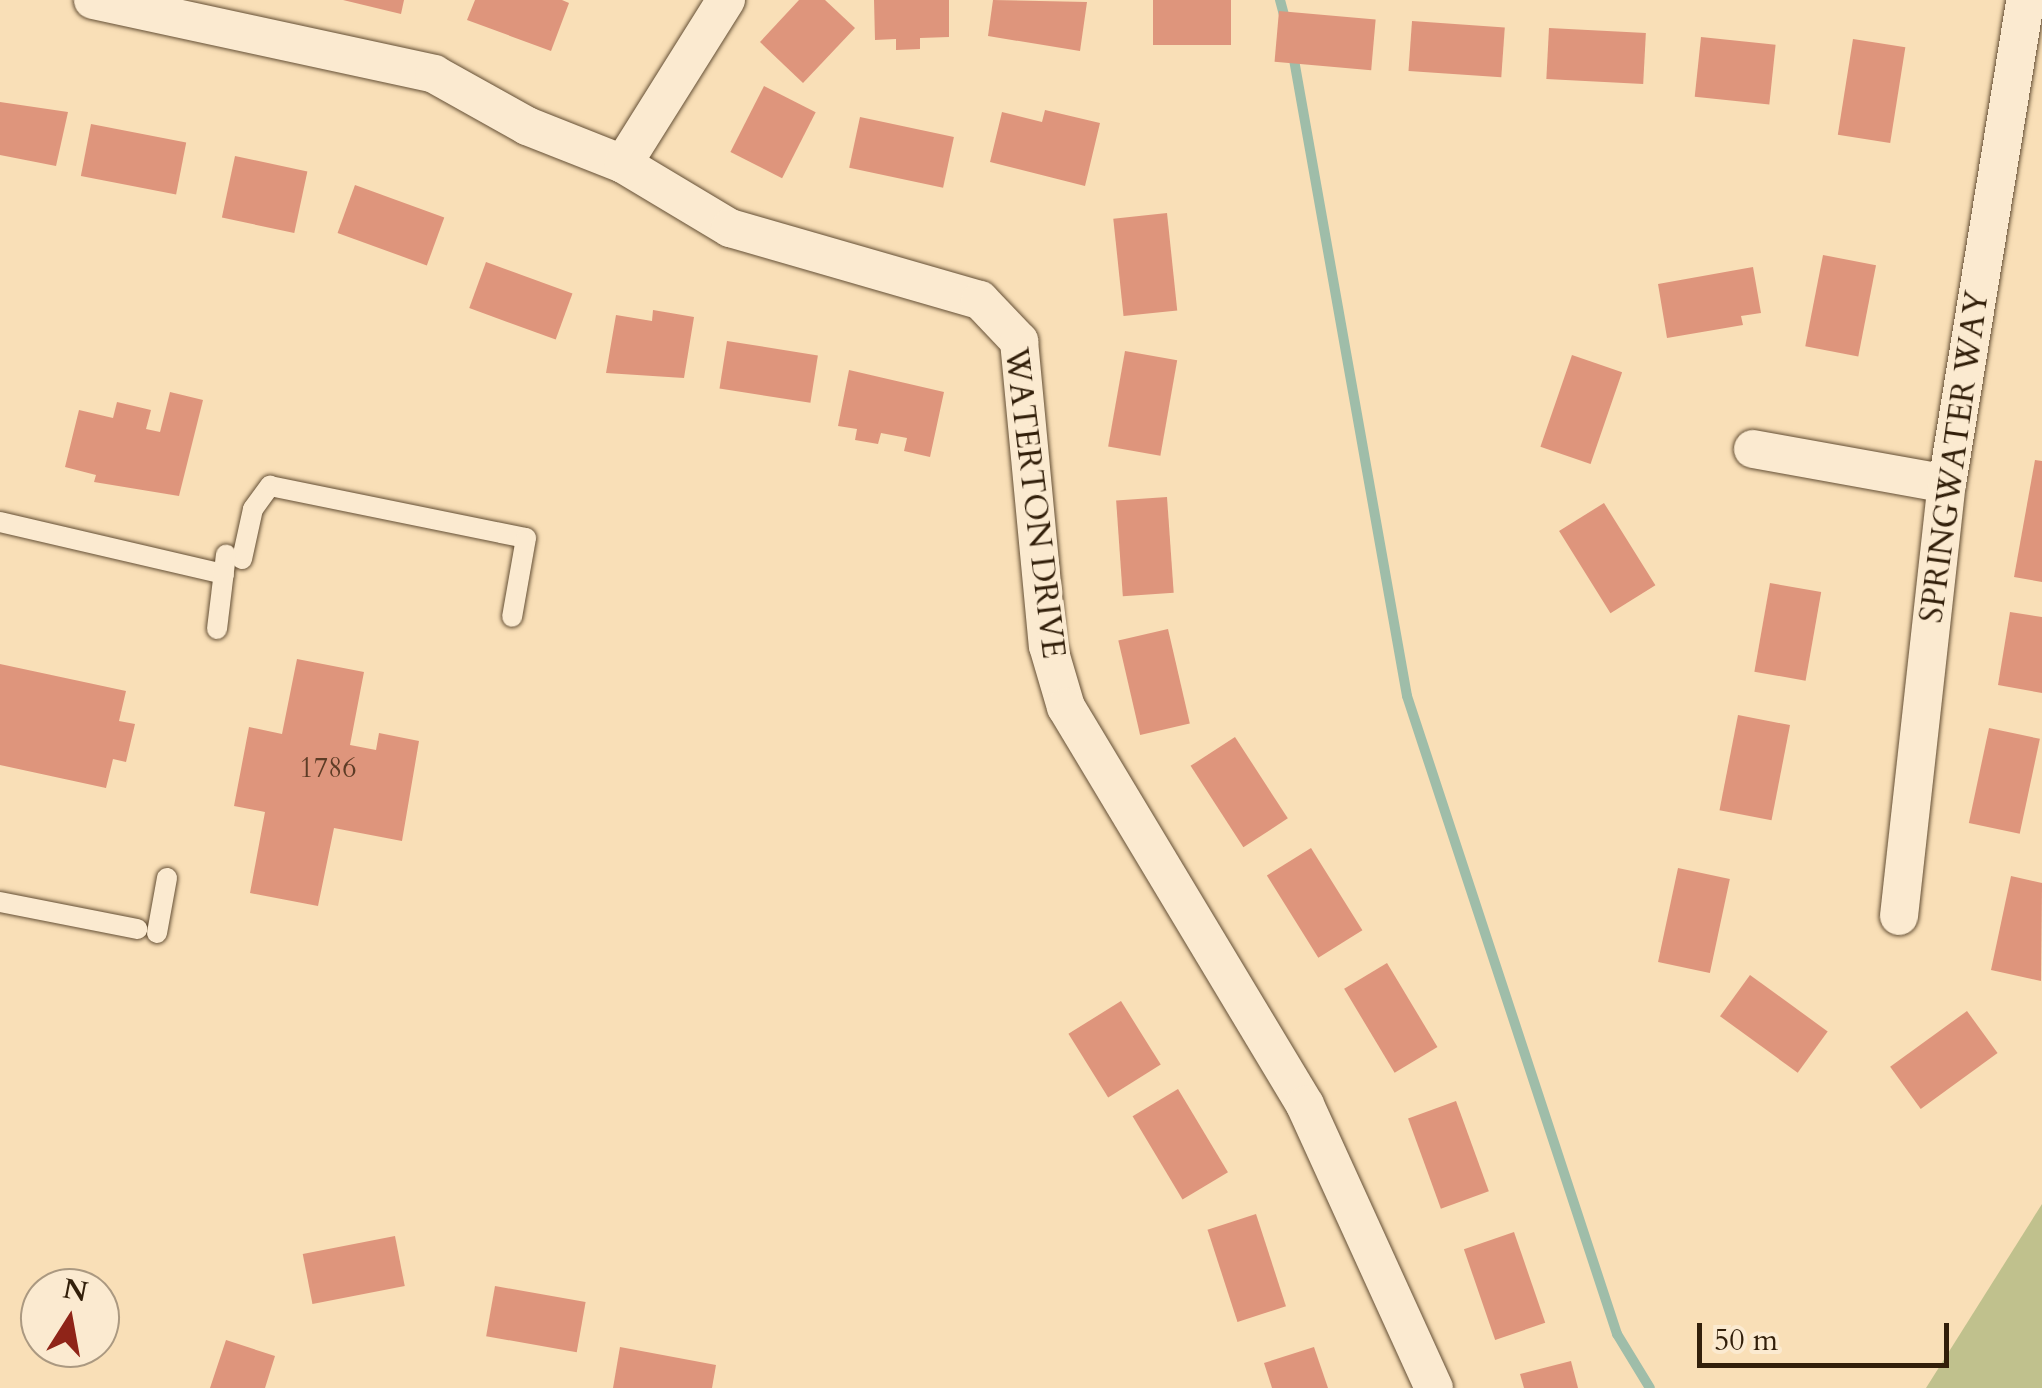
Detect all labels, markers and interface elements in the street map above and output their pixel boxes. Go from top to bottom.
street label: SPRINGWATER WAY [1913,289,1997,625]
street label: WATERTON DRIVE [996,345,1072,661]
house number: 1786 [299,751,357,785]
north arrow [20,1268,120,1368]
text: N [60,1270,91,1311]
scale bar [1702,1303,1954,1365]
text: 50 m [1714,1320,1778,1361]

